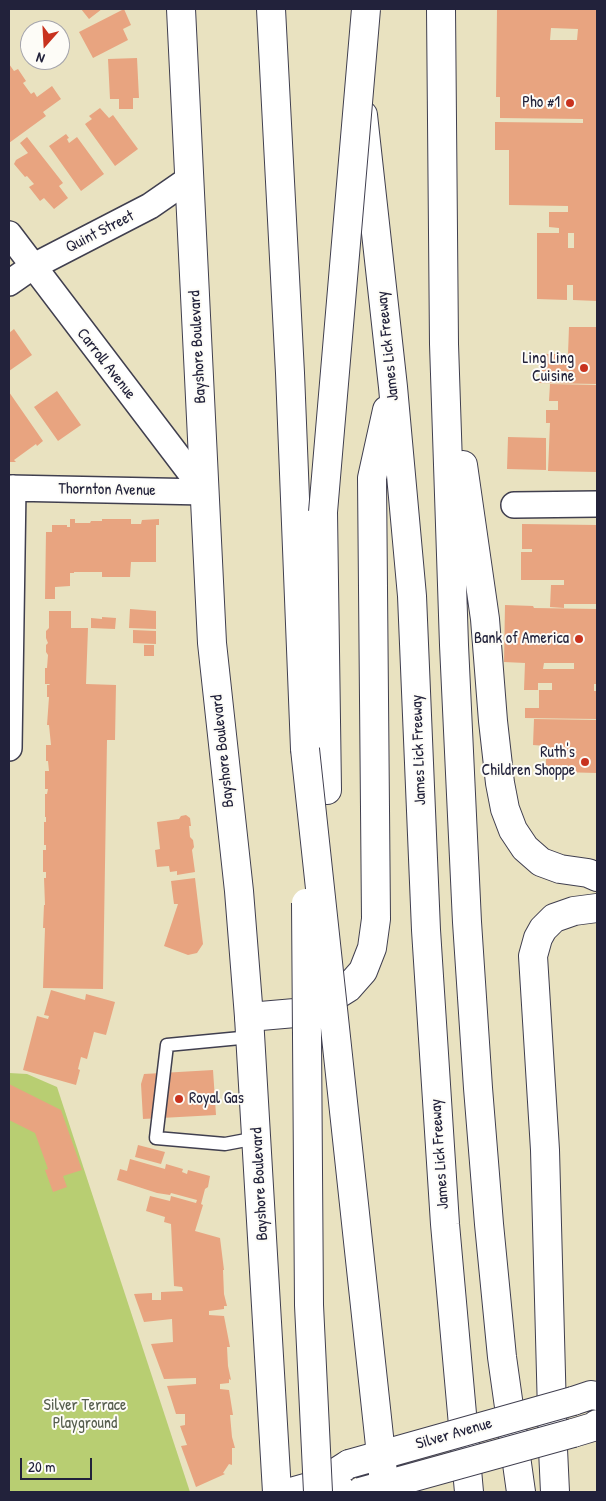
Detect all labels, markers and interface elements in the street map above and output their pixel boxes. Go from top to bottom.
north arrow [20,20,70,70]
text: N [34,49,47,69]
place label: Pho #1 [522,93,560,113]
marker: Pho #1 [564,97,576,109]
street label: Quint Street [63,207,137,257]
street label: Bayshore Boulevard [185,290,211,404]
street label: James Lick Freeway [373,290,403,402]
street label: Carroll Avenue [72,325,140,403]
place label: Ling Ling Cuisine [523,349,574,387]
marker: Ling Ling Cuisine [578,362,590,374]
street label: Thornton Avenue [58,480,156,500]
place label: Bank of America [474,629,569,649]
marker: Bank of America [573,633,585,645]
street label: Bayshore Boulevard [208,694,238,808]
street label: James Lick Freeway [407,694,431,806]
place label: Ruth's Children Shoppe [481,743,575,781]
marker: Ruth's Children Shoppe [579,756,591,768]
place label: Royal Gas [189,1089,244,1109]
marker: Royal Gas [173,1093,185,1105]
street label: James Lick Freeway [427,1098,453,1210]
street label: Bayshore Boulevard [247,1127,273,1241]
park label: Silver Terrace Playground [44,1396,126,1434]
street label: Silver Avenue [414,1414,494,1454]
scale bar [22,1448,95,1480]
text: 20 m [28,1456,55,1477]

